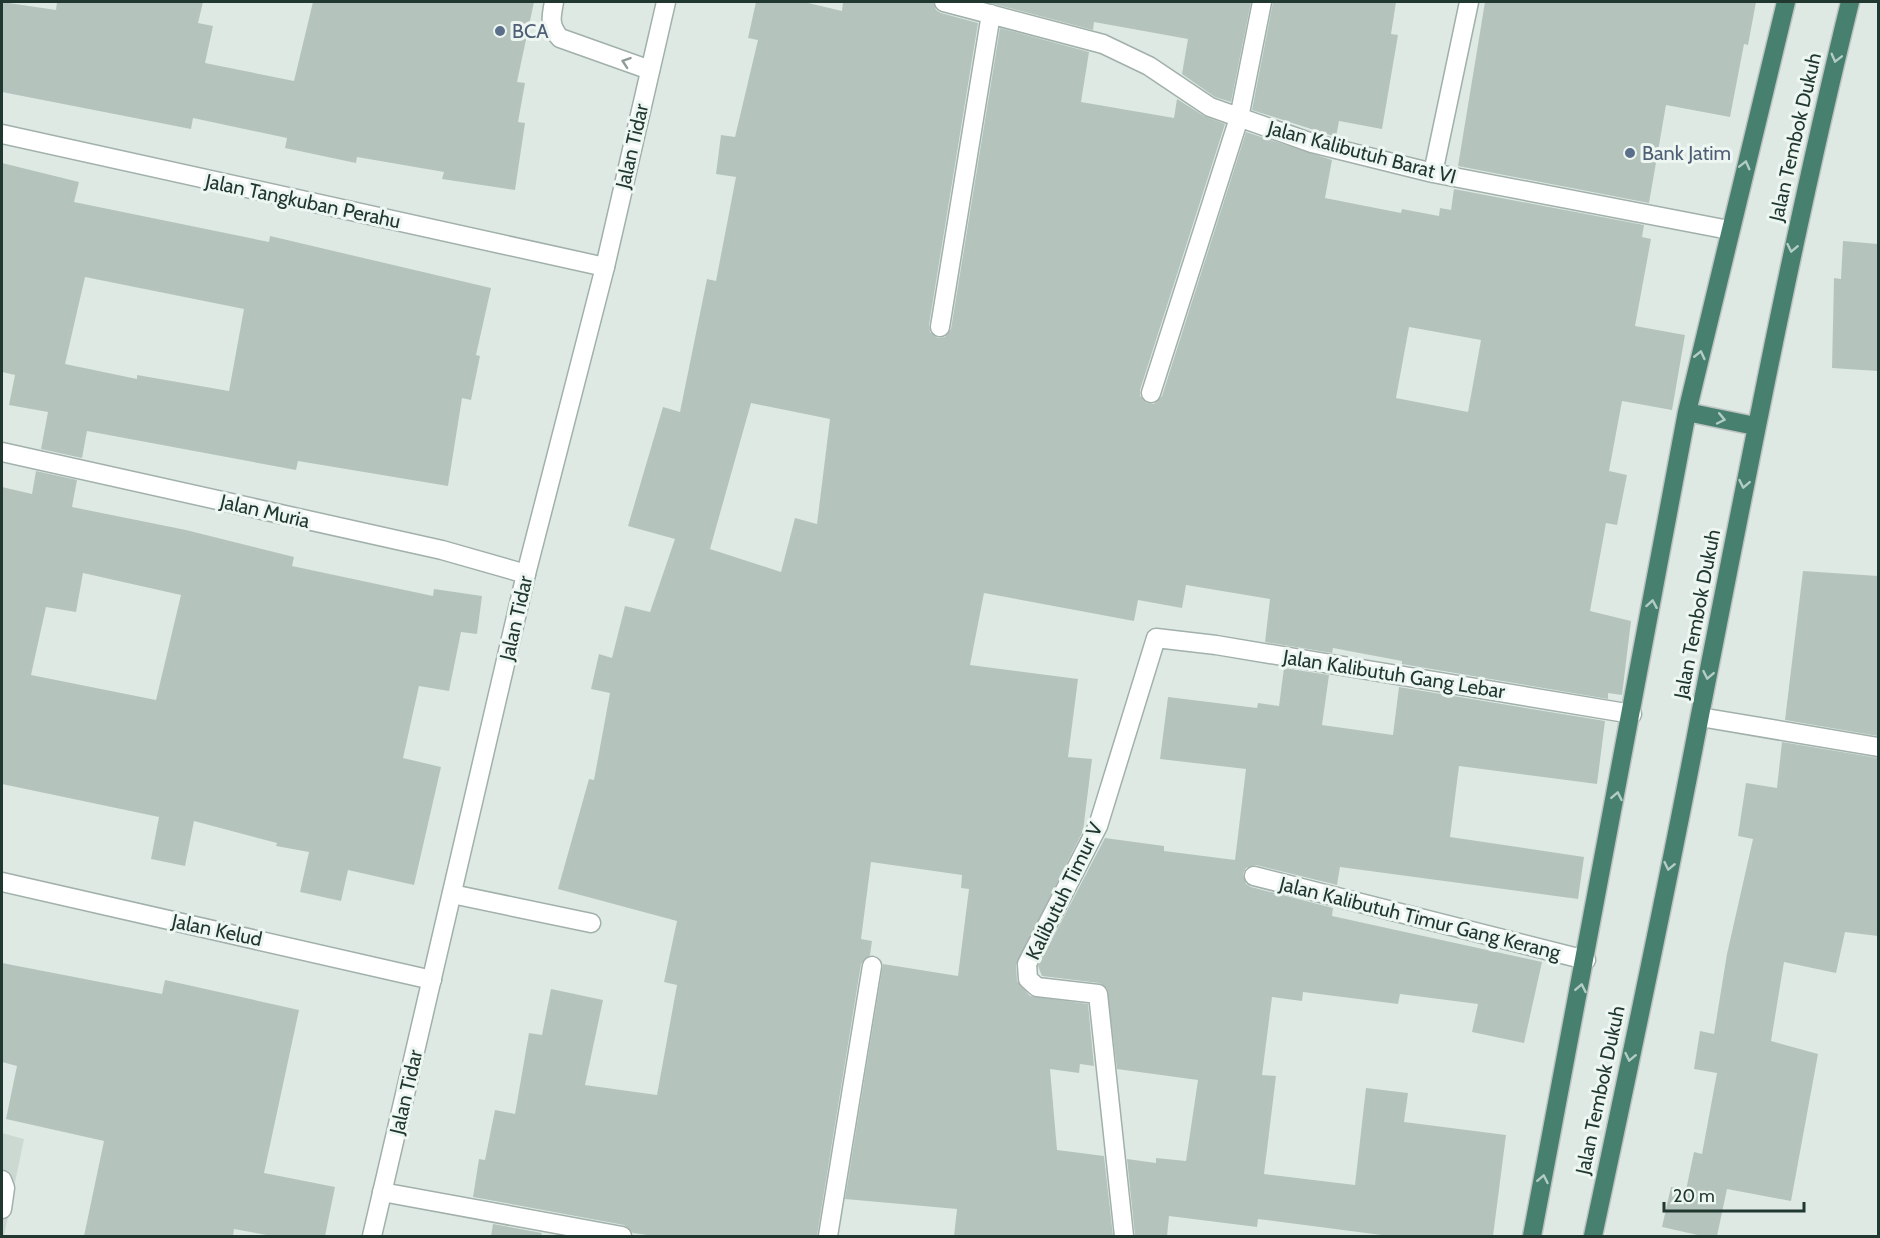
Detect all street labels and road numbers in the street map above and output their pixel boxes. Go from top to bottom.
street label: Jalan Tembok Dukuh [1764,50,1826,225]
street label: Jalan Tidar [610,101,654,192]
street label: Jalan Kalibutuh Barat VI [1264,115,1459,189]
street label: Jalan Tangkuban Perahu [202,168,403,233]
street label: Jalan Muria [217,489,312,533]
street label: Jalan Tembok Dukuh [1669,527,1725,702]
street label: Jalan Tidar [494,573,538,664]
street label: Jalan Kalibutuh Gang Lebar [1280,644,1507,704]
street label: Kalibutuh Timur V [1020,818,1108,964]
street label: Jalan Kalibutuh Timur Gang Kerang [1276,871,1564,965]
street label: Jalan Kelud [169,909,264,951]
street label: Jalan Tembok Dukuh [1570,1003,1630,1178]
street label: Jalan Tidar [384,1047,428,1138]

